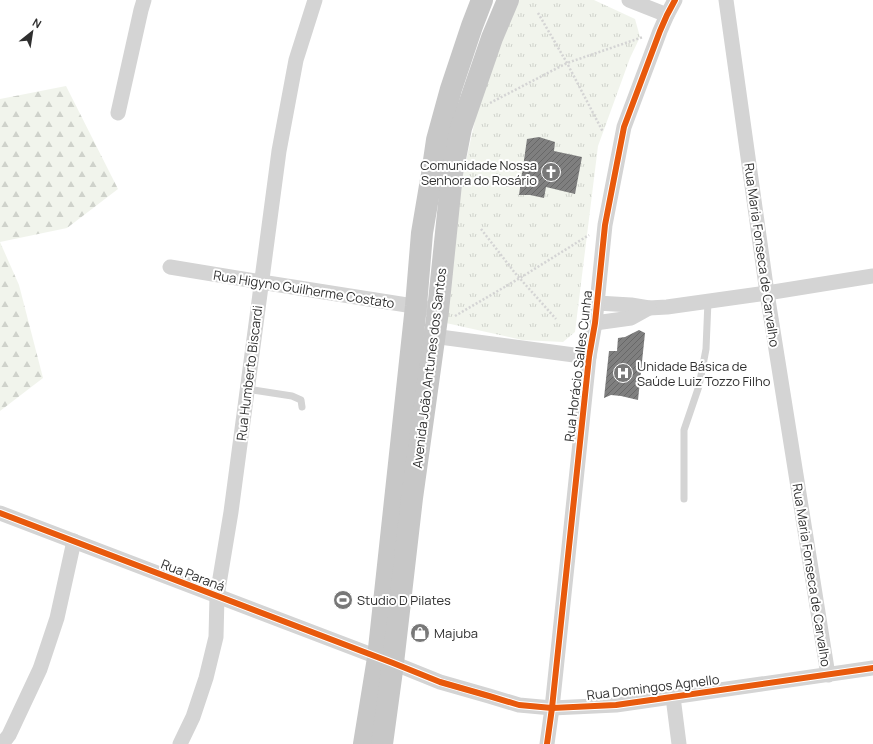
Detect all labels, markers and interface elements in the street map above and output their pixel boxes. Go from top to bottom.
north arrow [12,12,52,52]
text: N [30,14,45,31]
place label: Comunidade Nossa Senhora do Rosário [420,156,537,189]
church icon: Comunidade Nossa Senhora do Rosário [540,161,562,183]
street label: Rua Maria Fonseca de Carvalho [740,162,784,348]
street label: Rua Higyno Guilherme Costato [212,266,396,312]
street label: Avenida João Antunes dos Santos [408,267,450,469]
street label: Rua Horácio Salles Cunha [560,289,596,443]
street label: Rua Humberto Biscardi [232,304,266,442]
place label: Unidade Básica de Saúde Luiz Tozzo Filho [637,357,771,390]
hospital icon: Unidade Básica de Saúde Luiz Tozzo Filho [612,362,634,384]
street label: Rua Maria Fonseca de Carvalho [789,482,835,668]
street label: Rua Paraná [158,555,228,595]
sports icon: Studio D Pilates [332,589,354,611]
place label: Studio D Pilates [357,591,451,609]
shop icon: Majuba [409,622,431,644]
place label: Majuba [434,624,478,642]
street label: Rua Domingos Agnello [586,670,721,704]

